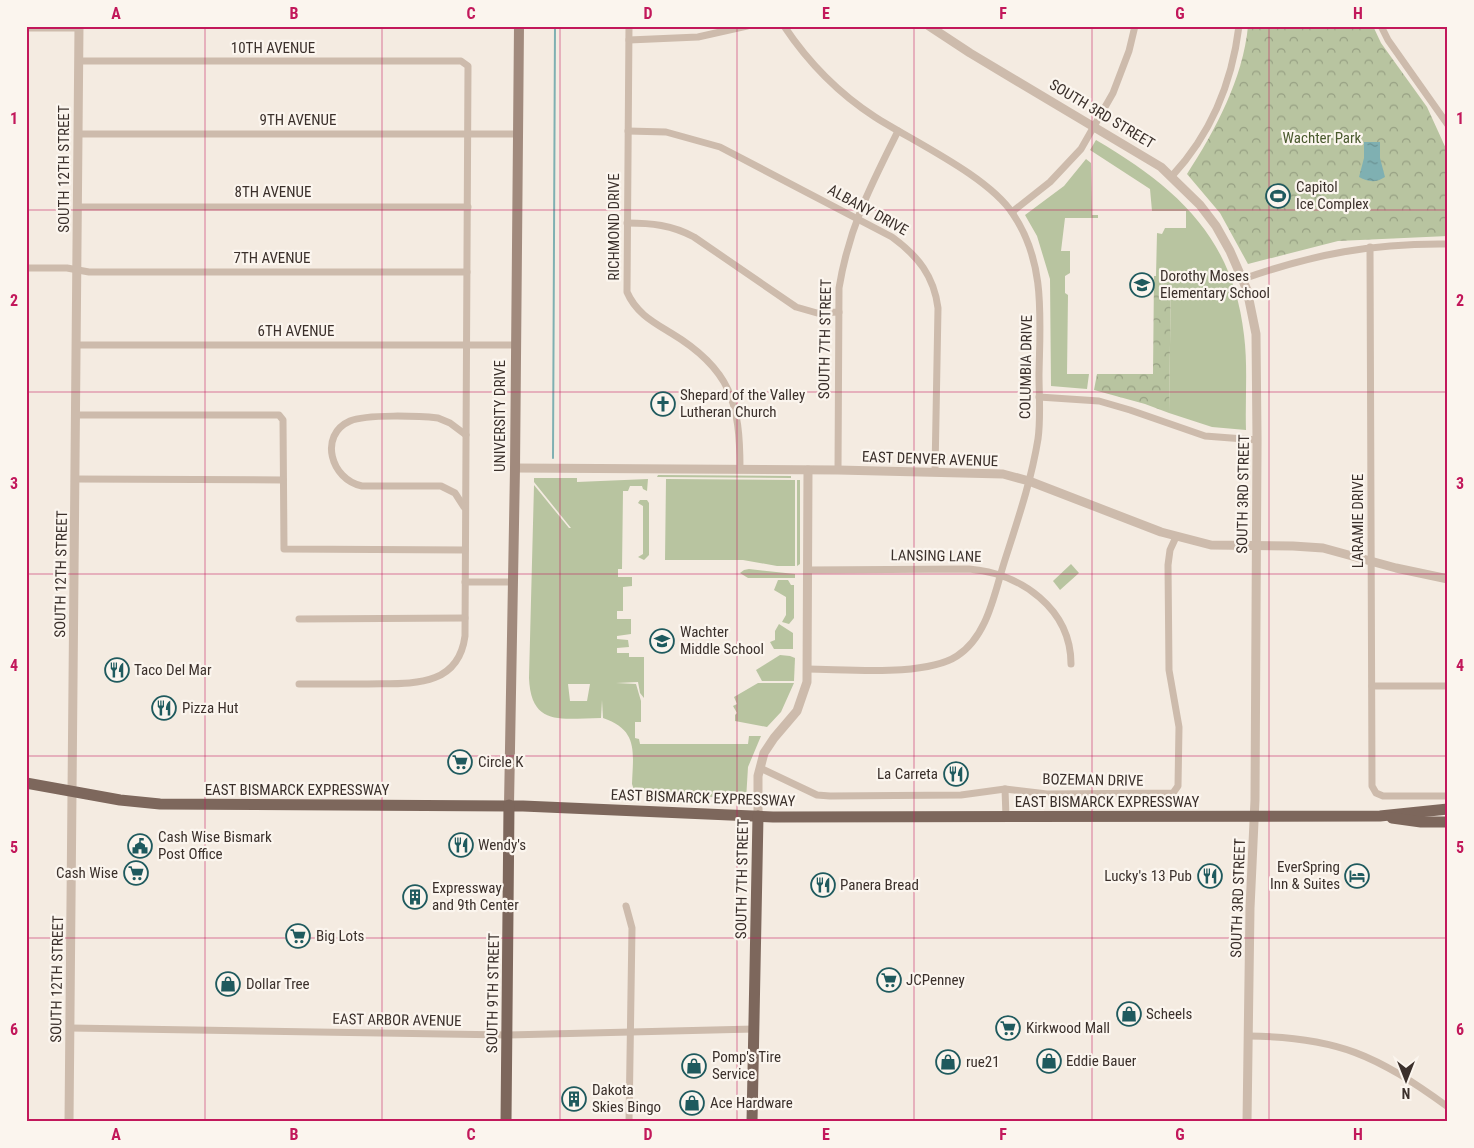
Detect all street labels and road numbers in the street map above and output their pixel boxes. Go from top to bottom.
street label: 10TH AVENUE [231,39,315,57]
street label: SOUTH 3RD STREET [1046,75,1158,153]
street label: SOUTH 12TH STREET [55,105,73,233]
street label: 9TH AVENUE [259,111,337,129]
street label: RICHMOND DRIVE [605,173,623,281]
street label: ALBANY DRIVE [825,181,911,239]
street label: 8TH AVENUE [234,183,312,201]
street label: 7TH AVENUE [233,249,311,267]
street label: SOUTH 7TH STREET [815,279,835,399]
street label: COLUMBIA DRIVE [1016,315,1036,419]
street label: 6TH AVENUE [257,322,335,340]
street label: UNIVERSITY DRIVE [491,360,509,472]
street label: SOUTH 3RD STREET [1233,434,1253,554]
street label: EAST DENVER AVENUE [861,448,999,470]
street label: LARAMIE DRIVE [1349,474,1367,568]
street label: SOUTH 12TH STREET [51,510,71,638]
street label: LANSING LANE [890,546,982,566]
street label: BOZEMAN DRIVE [1042,770,1144,790]
street label: EAST BISMARCK EXPRESSWAY [205,781,389,799]
street label: EAST BISMARCK EXPRESSWAY [610,786,796,810]
street label: EAST BISMARCK EXPRESSWAY [1015,793,1199,811]
street label: SOUTH 7TH STREET [732,819,752,939]
street label: SOUTH 3RD STREET [1227,838,1249,958]
street label: SOUTH 12TH STREET [47,915,67,1043]
street label: SOUTH 9TH STREET [483,933,503,1053]
street label: EAST ARBOR AVENUE [332,1010,462,1030]

